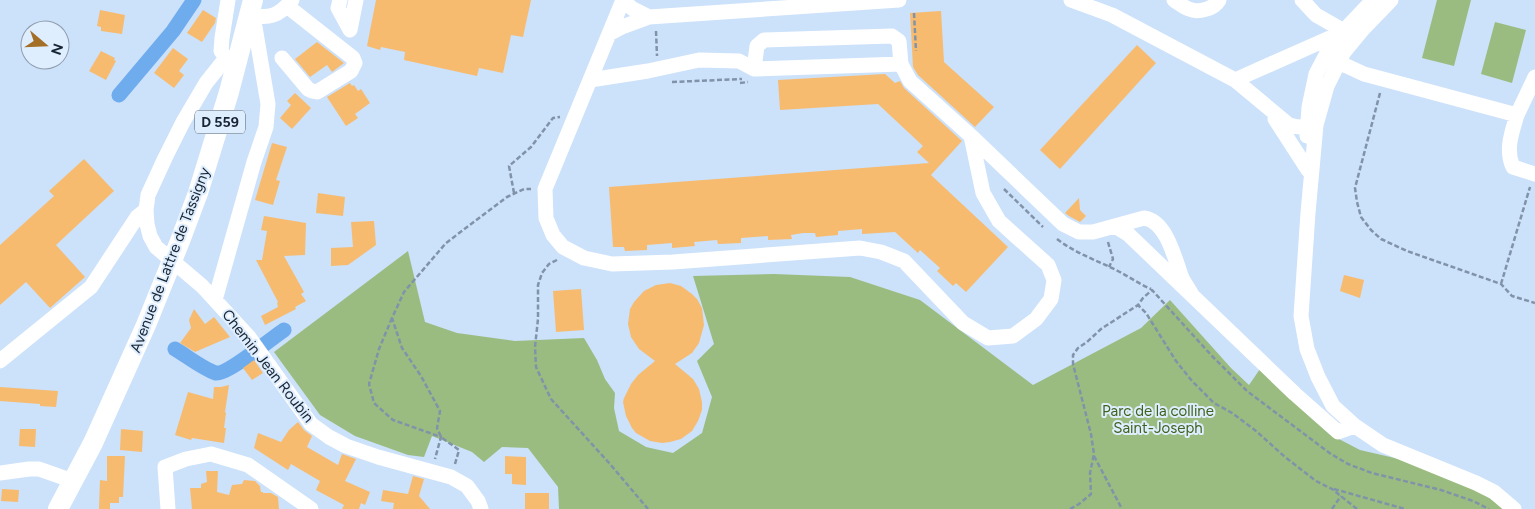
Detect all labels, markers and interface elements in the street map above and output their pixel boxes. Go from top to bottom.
north arrow [20,20,70,70]
text: N [47,41,67,57]
road number: D 559 [195,110,245,134]
street label: Avenue de Lattre de Tassigny [126,165,214,355]
street label: Chemin Jean Roubin [218,306,318,426]
park label: Parc de la colline Saint-Joseph [1102,402,1214,437]

